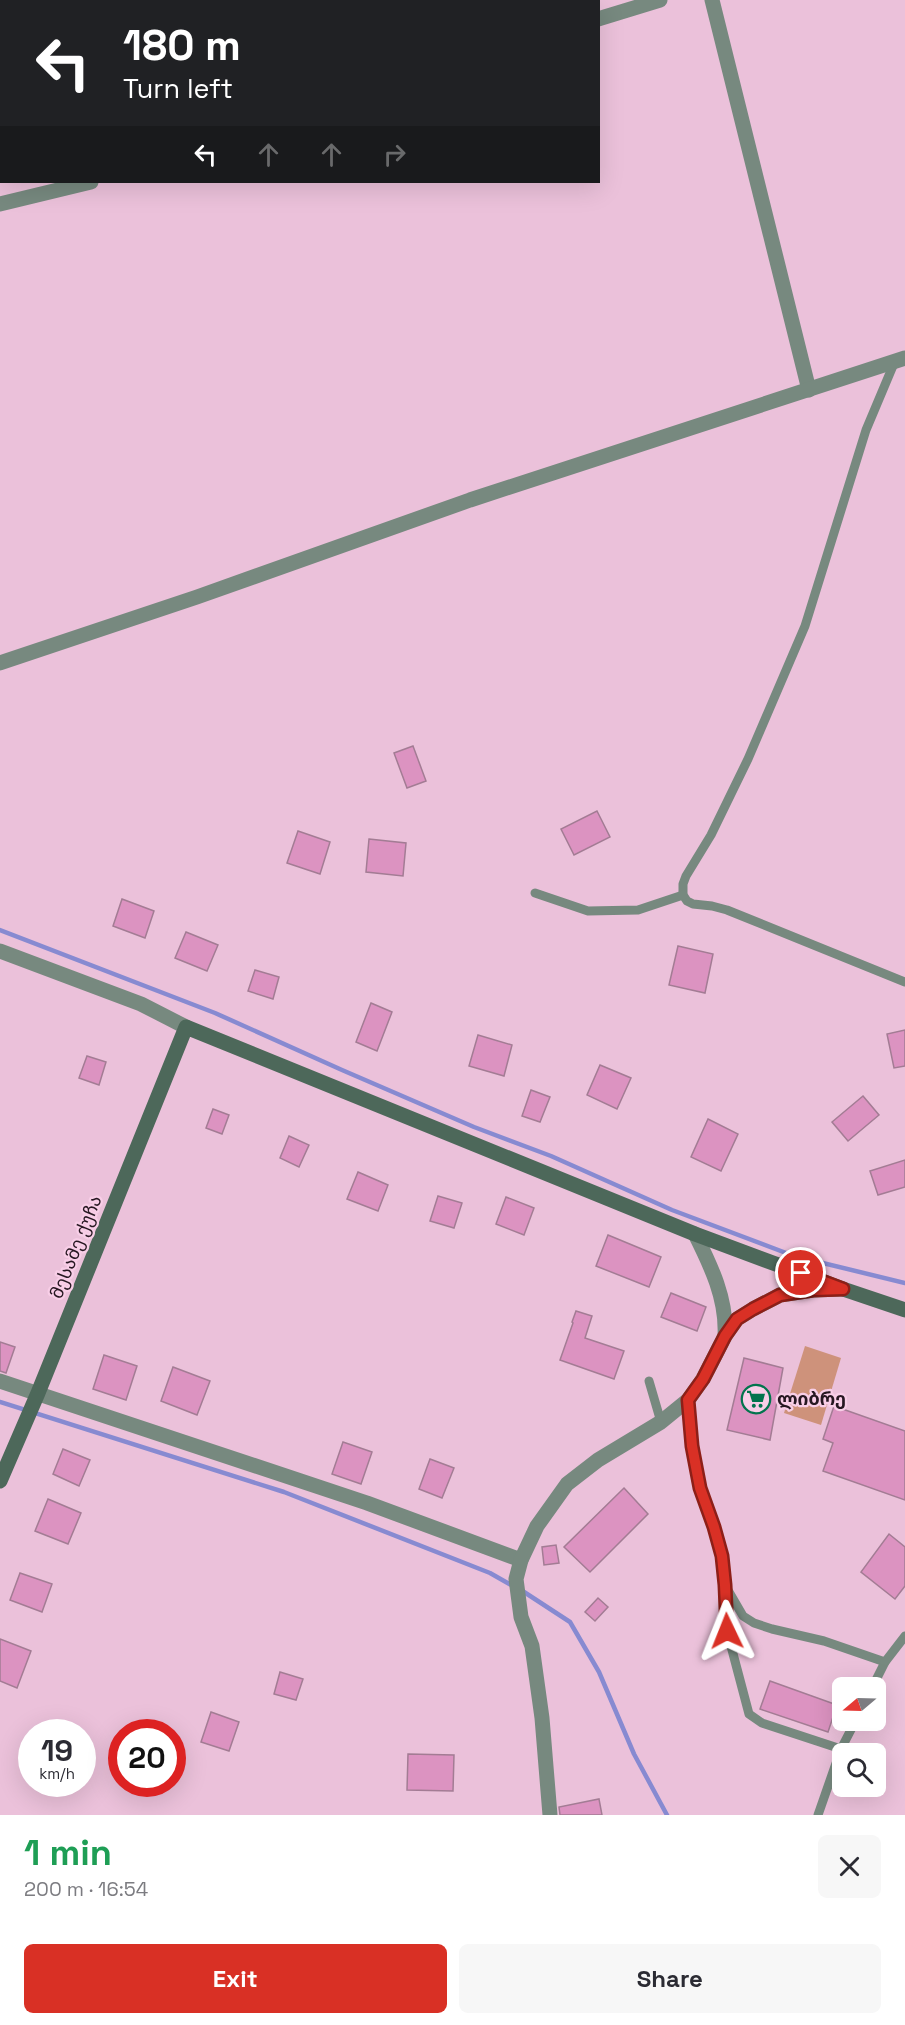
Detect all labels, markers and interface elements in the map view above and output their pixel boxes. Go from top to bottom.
text: 180 m [123,19,241,72]
icon: left [24,24,102,102]
text: Turn left [123,71,233,106]
icon: left [189,138,222,171]
icon: ahead [252,138,285,171]
icon: ahead [315,138,348,171]
icon: right [378,138,411,171]
street label: მესამე ქუჩა [44,1192,107,1302]
pin [775,1247,826,1298]
icon: arrive [784,1256,817,1289]
supermarket icon: ლიბრე [740,1383,772,1415]
place label: ლიბრე [777,1387,846,1410]
position arrow [695,1599,759,1663]
north arrow [832,1677,886,1731]
map controls [832,1677,886,1797]
speed limit sign: 20 [108,1719,186,1797]
text: 19 [41,1731,73,1770]
button: search [832,1743,886,1797]
text: km/h [39,1764,75,1783]
text: 1 min [24,1830,112,1876]
button: close [818,1835,881,1898]
text: 200 m · 16:54 [24,1876,148,1902]
button: Exit [24,1944,447,2013]
button: Share [459,1944,881,2013]

